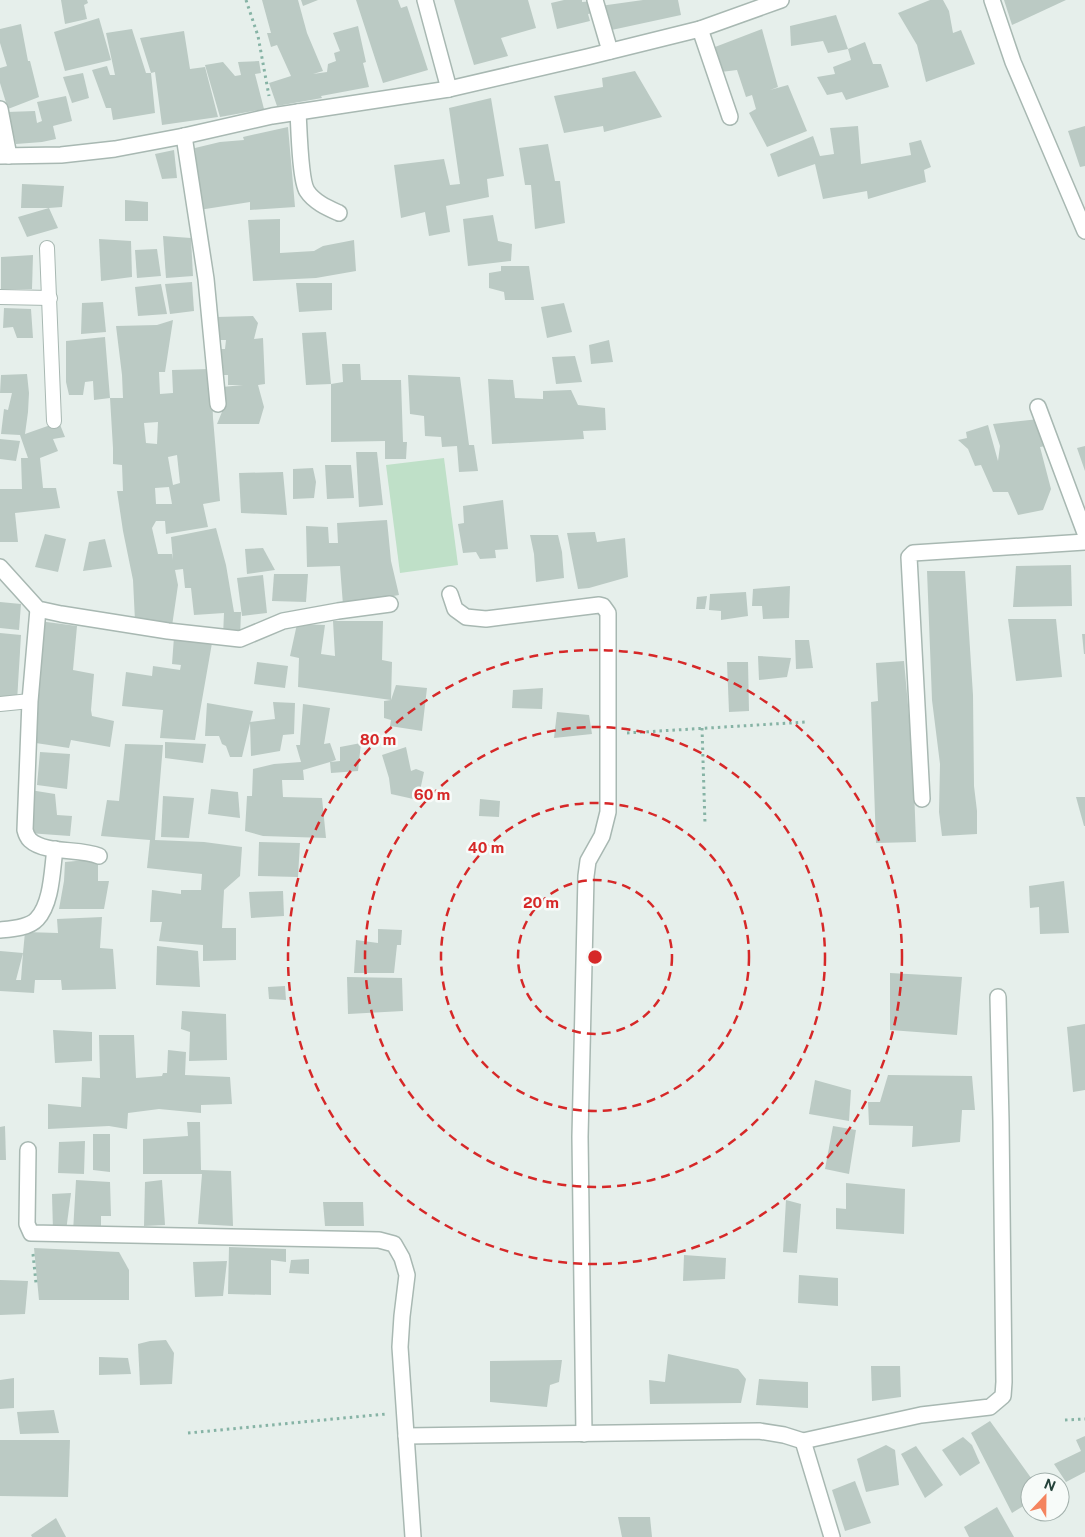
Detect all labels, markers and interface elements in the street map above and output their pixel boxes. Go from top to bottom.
text: 80 m [360,731,396,748]
text: 60 m [414,786,450,803]
text: 40 m [468,839,504,856]
text: 20 m [523,894,559,911]
centre of rings [586,948,604,966]
north arrow [1020,1472,1070,1522]
text: N [1042,1475,1058,1494]

